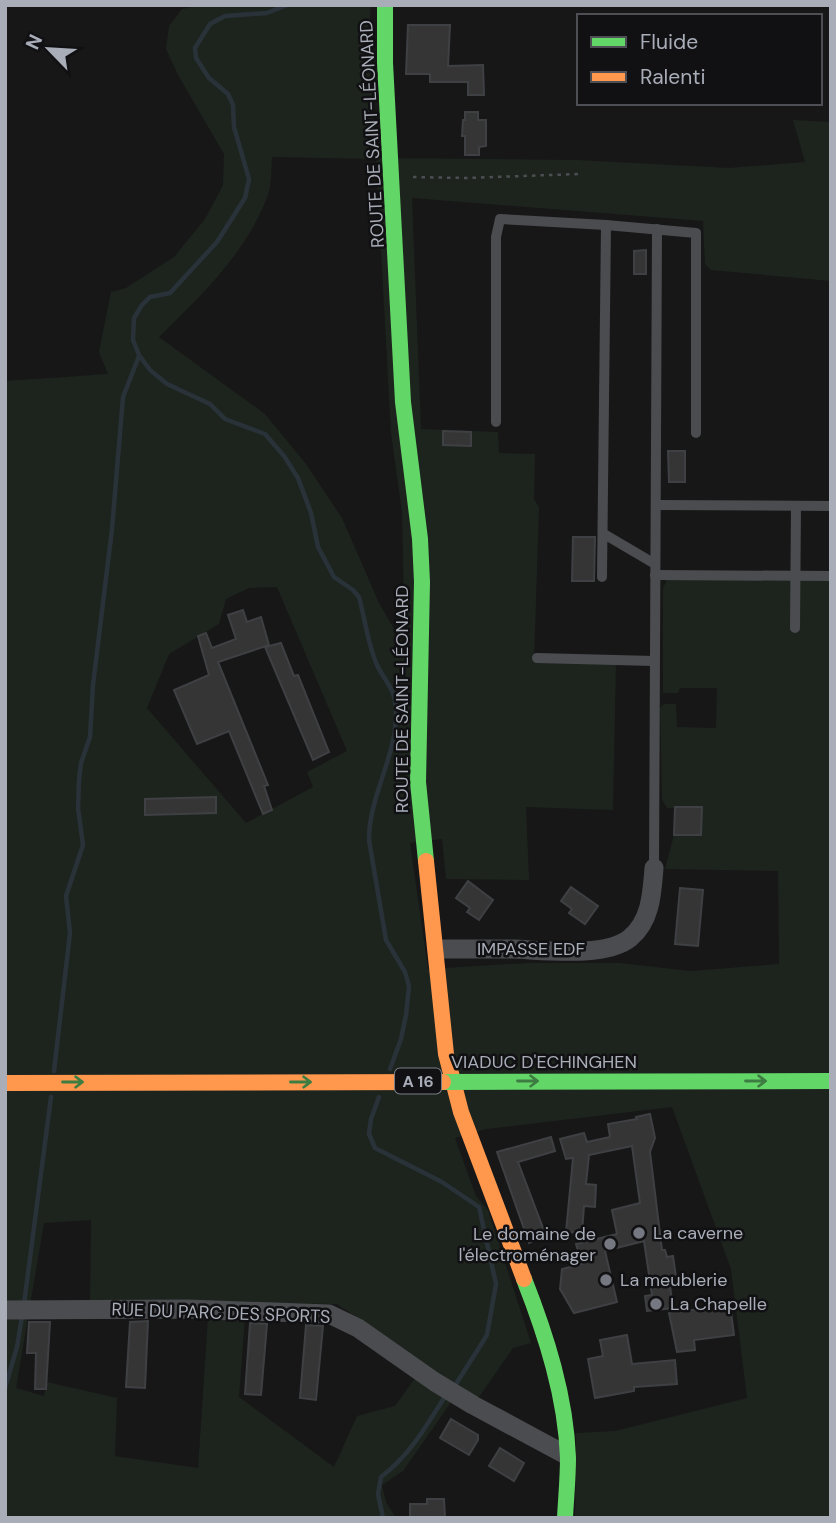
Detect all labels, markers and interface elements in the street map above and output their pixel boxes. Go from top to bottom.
north arrow [14,14,84,84]
legend [577,14,822,105]
street label: ROUTE DE SAINT-LÉONARD [354,20,390,248]
text: Fluide [640,28,698,56]
text: N [20,30,48,54]
text: Ralenti [640,63,706,91]
street label: ROUTE DE SAINT-LÉONARD [390,585,414,813]
street label: IMPASSE EDF [477,937,585,961]
street label: VIADUC D'ECHINGHEN [451,1050,637,1074]
road number: A 16 [395,1068,441,1093]
one-way arrow [517,1074,540,1088]
one-way arrow [744,1074,767,1088]
one-way arrow [289,1075,312,1089]
one-way arrow [62,1076,85,1089]
place label: La caverne [653,1221,743,1245]
place label: Le domaine de l'électroménager [458,1222,596,1267]
marker: La caverne [631,1225,647,1241]
marker: Le domaine de l'électroménager [602,1236,618,1252]
place label: La meublerie [620,1268,727,1292]
marker: La meublerie [598,1272,614,1288]
place label: La Chapelle [670,1292,767,1316]
marker: La Chapelle [648,1296,664,1312]
street label: RUE DU PARC DES SPORTS [111,1297,331,1329]

